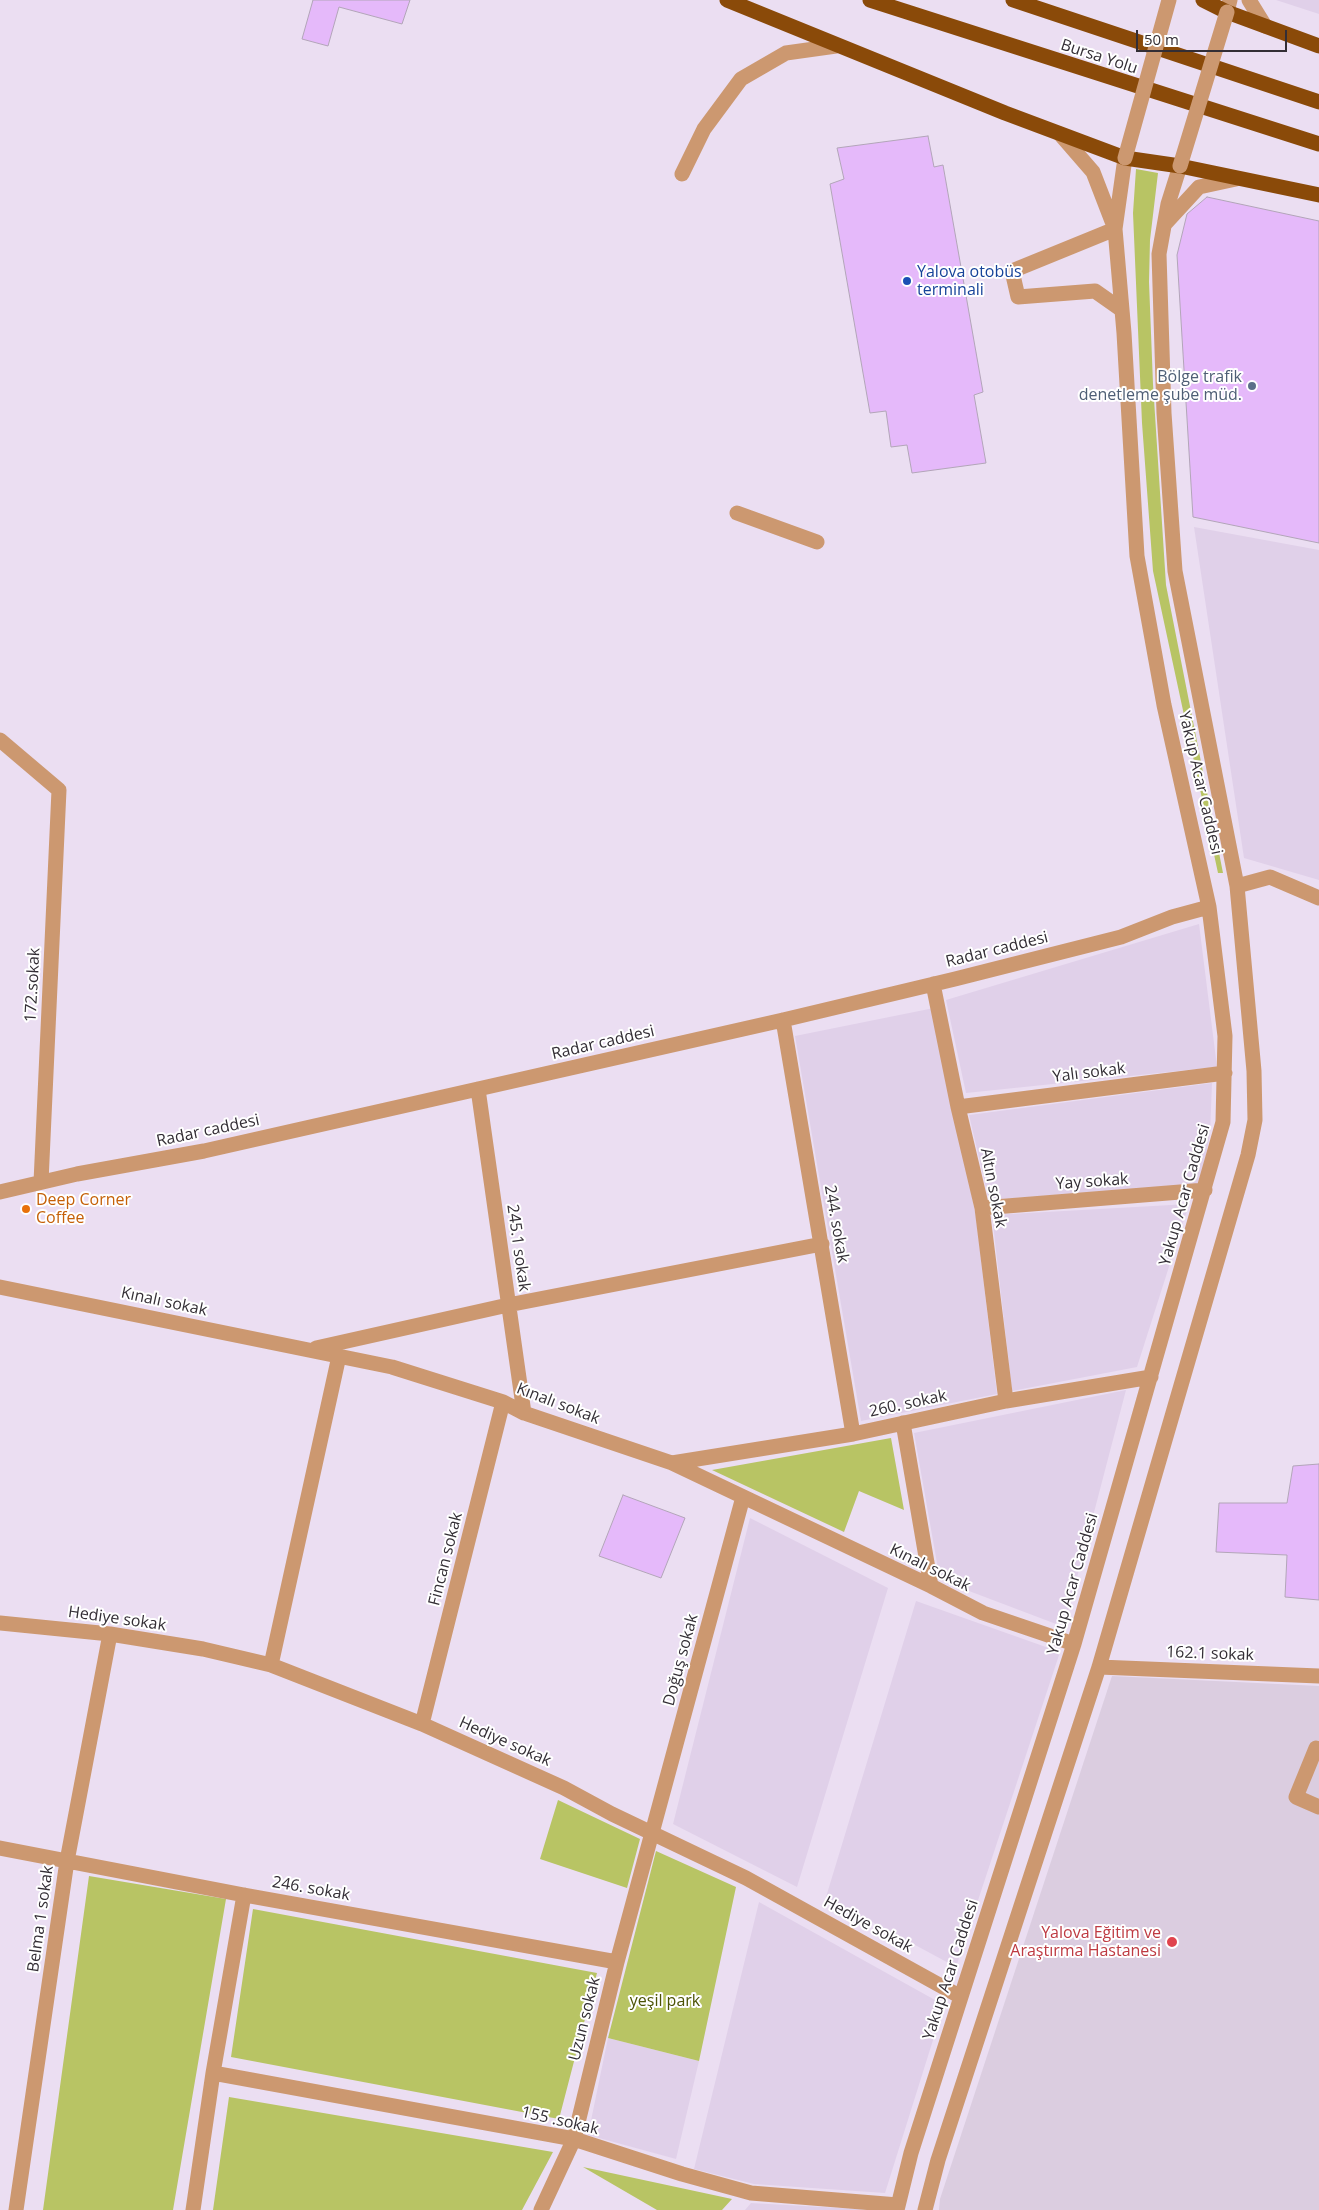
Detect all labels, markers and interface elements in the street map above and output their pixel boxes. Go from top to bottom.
scale bar [1139,20,1290,52]
text: 50 m [1144,29,1179,49]
street label: Bursa Yolu [1058,36,1140,78]
place label: Yalova otobüs terminali [917,262,1022,300]
marker: Yalova otobüs terminali [901,275,913,287]
place label: Bölge trafik denetleme şube müd. [1079,367,1242,405]
marker: Bölge trafik denetleme şube müd. [1246,380,1258,392]
street label: Yakup Acar Caddesi [1174,709,1226,857]
street label: Radar caddesi [944,928,1050,972]
street label: 172.sokak [21,947,45,1023]
street label: Radar caddesi [550,1022,656,1064]
street label: Yalı sokak [1052,1059,1126,1087]
street label: Radar caddesi [155,1111,261,1151]
street label: Yakup Acar Caddesi [1156,1122,1214,1268]
street label: Altın sokak [976,1147,1010,1229]
street label: Yay sokak [1055,1170,1129,1194]
street label: 244. sokak [820,1184,852,1264]
place label: Deep Corner Coffee [36,1190,131,1228]
marker: Deep Corner Coffee [20,1203,32,1215]
street label: 245.1 sokak [502,1203,534,1293]
street label: Kınalı sokak [119,1283,209,1321]
street label: Kınalı sokak [514,1379,602,1429]
street label: 260. sokak [867,1386,949,1422]
street label: Fincan sokak [425,1510,467,1608]
street label: Yakup Acar Caddesi [1044,1511,1102,1657]
street label: Kınalı sokak [886,1540,974,1596]
street label: Hediye sokak [67,1603,167,1635]
street label: Doğuş sokak [660,1612,702,1708]
street label: 162.1 sokak [1166,1643,1254,1665]
street label: Hediye sokak [456,1713,554,1771]
street label: Belma 1 sokak [24,1864,58,1974]
street label: 246. sokak [271,1873,351,1905]
street label: Hediye sokak [820,1893,916,1957]
street label: Yakup Acar Caddesi [919,1897,983,2043]
place label: Yalova Eğitim ve Araştırma Hastanesi [1010,1923,1161,1961]
marker: Yalova Eğitim ve Araştırma Hastanesi [1165,1935,1179,1949]
street label: Uzun sokak [565,1975,605,2063]
park label: yeşil park [630,1991,700,2011]
street label: 155 .sokak [519,2103,601,2139]

